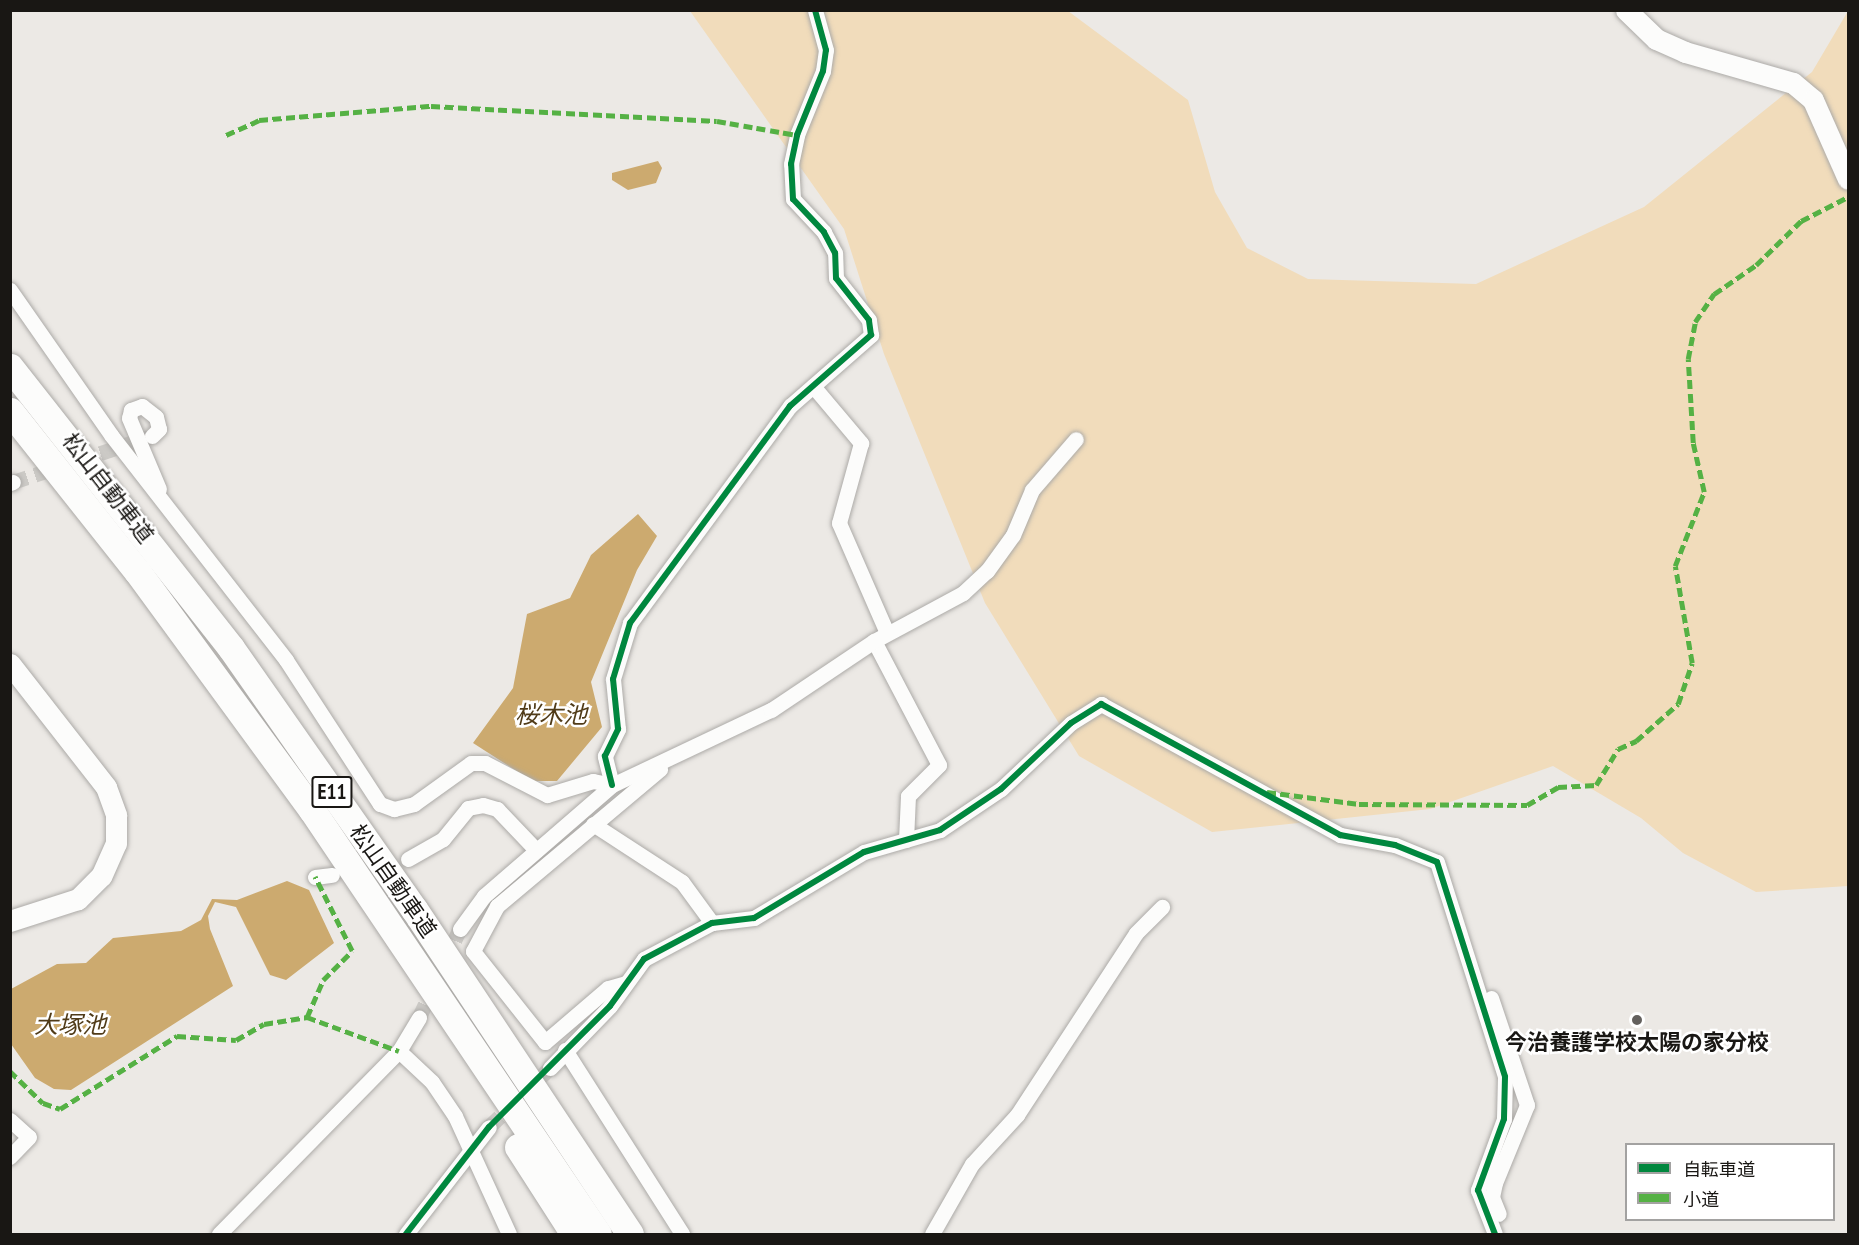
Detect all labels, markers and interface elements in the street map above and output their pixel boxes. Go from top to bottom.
street label: 松山自動車道 [57,428,159,548]
water label: 桜木池 [515,701,587,729]
road number: E11 [311,774,353,810]
street label: 松山自動車道 [344,819,442,943]
water label: 大塚池 [34,1011,106,1039]
marker: 今治養護学校太陽の家分校 [1630,1013,1644,1027]
place label: 今治養護学校太陽の家分校 [1505,1030,1769,1056]
legend [1625,1143,1835,1221]
text: 自転車道 [1683,1158,1755,1181]
text: 小道 [1683,1188,1719,1211]

